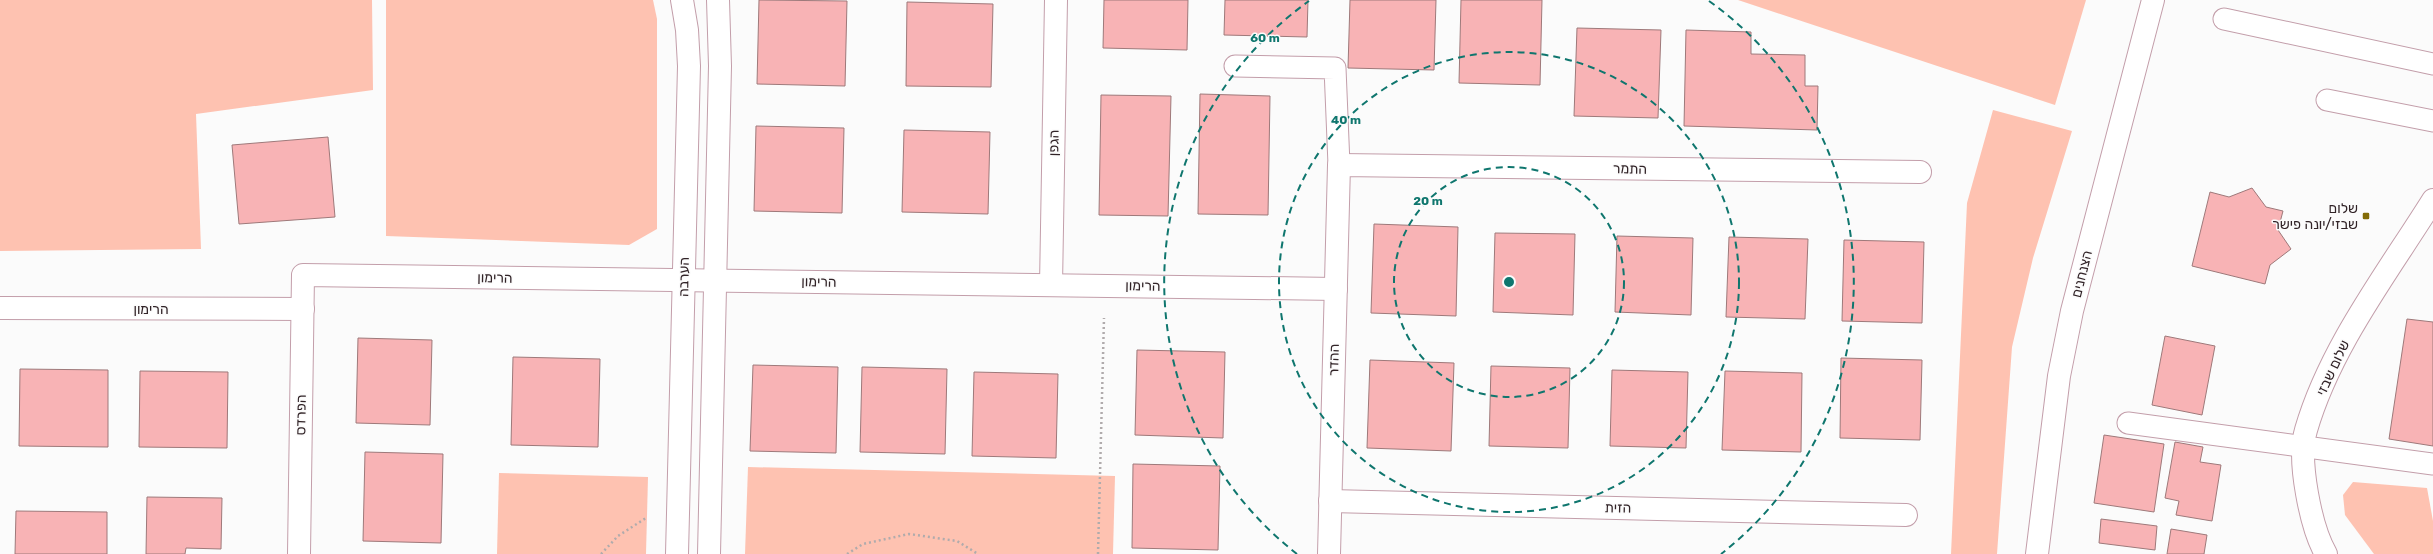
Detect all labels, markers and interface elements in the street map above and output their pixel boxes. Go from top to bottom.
text: 60 m [1250,31,1280,45]
text: 40 m [1331,113,1361,127]
street label: הגפן [1045,130,1063,156]
street label: התמר [1613,160,1647,178]
text: 20 m [1413,194,1443,208]
place label: שלום שבזי/יונה פישר [2272,200,2358,233]
marker: שלום שבזי/יונה פישר [2361,211,2371,221]
street label: הצנחנים [2068,249,2096,299]
street label: הערבה [675,257,693,297]
street label: הרימון [477,269,513,287]
street label: הרימון [801,273,837,291]
centre of rings [1502,275,1516,289]
street label: הרימון [1125,277,1161,295]
street label: הרימון [133,301,169,318]
street label: שלום שבזי [2313,338,2353,398]
street label: ההדר [1325,344,1343,376]
street label: הפרדס [292,394,310,436]
street label: הזית [1604,499,1632,517]

